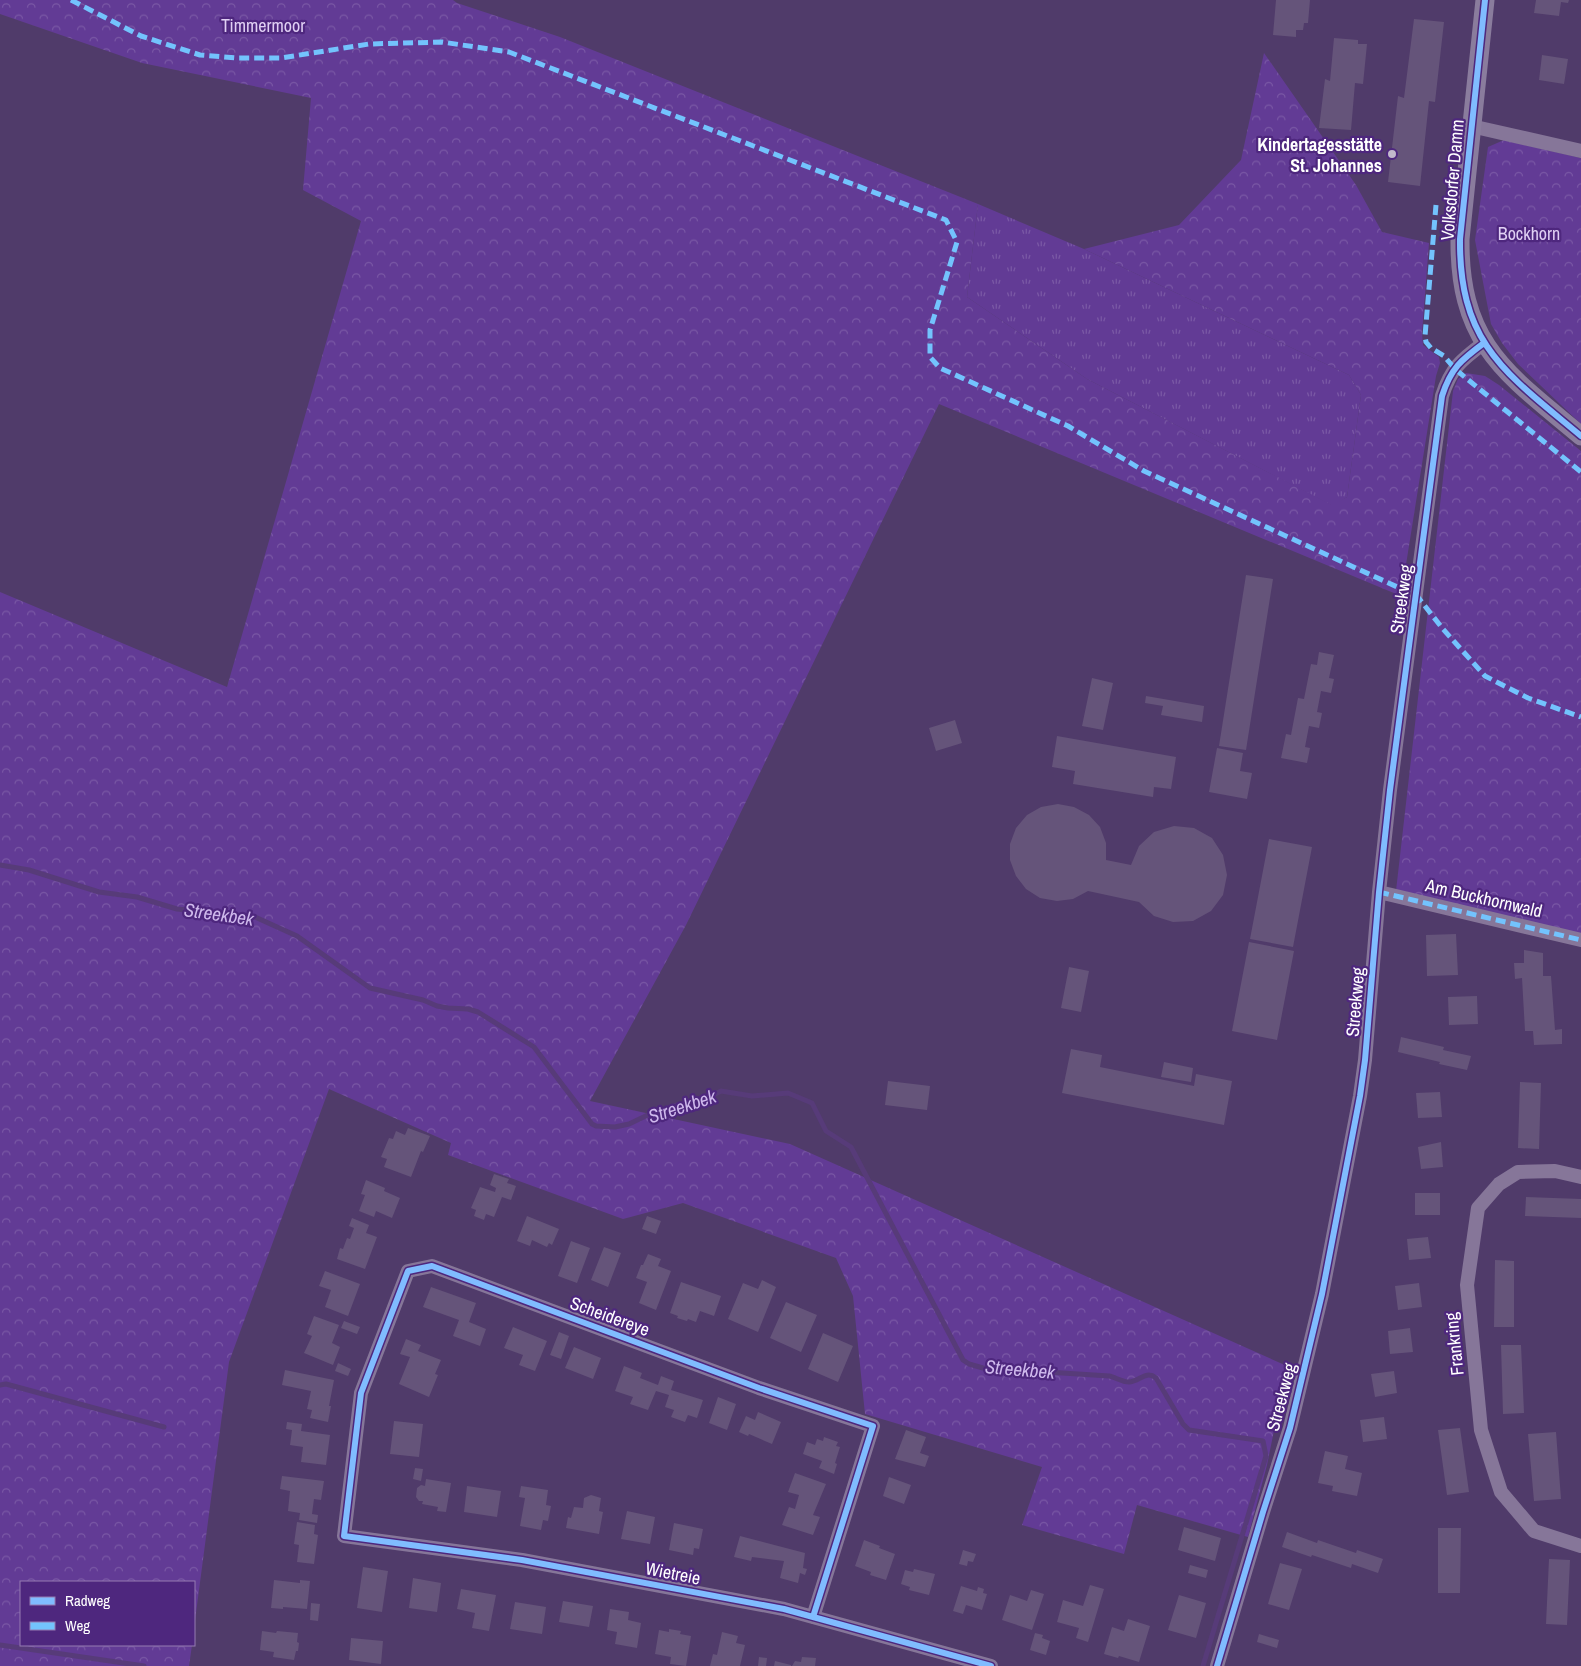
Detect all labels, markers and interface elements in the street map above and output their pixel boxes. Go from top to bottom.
park label: Timmermoor [221,13,305,38]
street label: Volksdorfer Damm [1434,118,1470,242]
place label: Kindertagesstätte St. Johannes [1257,132,1382,178]
marker: Kindertagesstätte St. Johannes [1386,148,1398,160]
park label: Bockhorn [1498,221,1560,246]
street label: Streekweg [1384,562,1418,635]
street label: Am Buckhornwald [1422,872,1545,924]
water label: Streekbek [182,896,257,932]
street label: Streekweg [1340,965,1371,1038]
water label: Streekbek [645,1082,721,1129]
street label: Scheidereye [567,1290,653,1342]
street label: Frankring [1438,1311,1470,1377]
water label: Streekbek [984,1353,1057,1385]
street label: Streekweg [1260,1359,1302,1434]
street label: Wietreie [643,1555,703,1591]
legend [20,1581,195,1646]
text: Radweg [65,1590,110,1611]
text: Weg [65,1615,90,1636]

